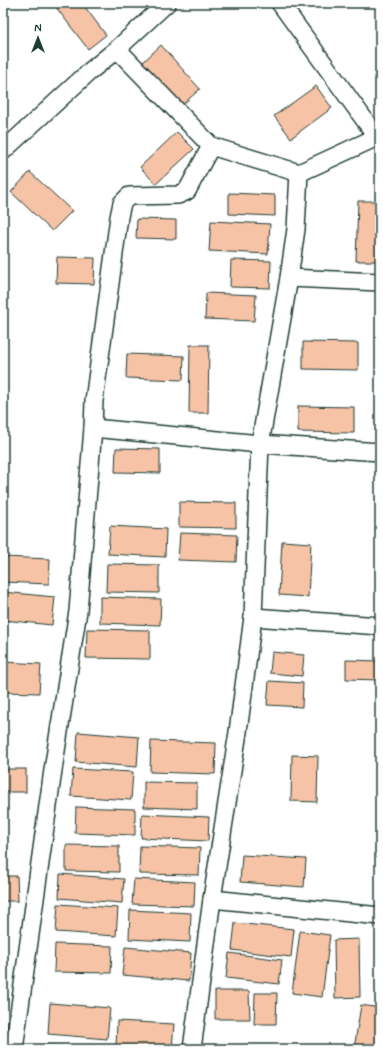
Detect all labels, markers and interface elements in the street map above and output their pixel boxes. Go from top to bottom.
north arrow [18,18,58,58]
text: N [34,22,42,36]

